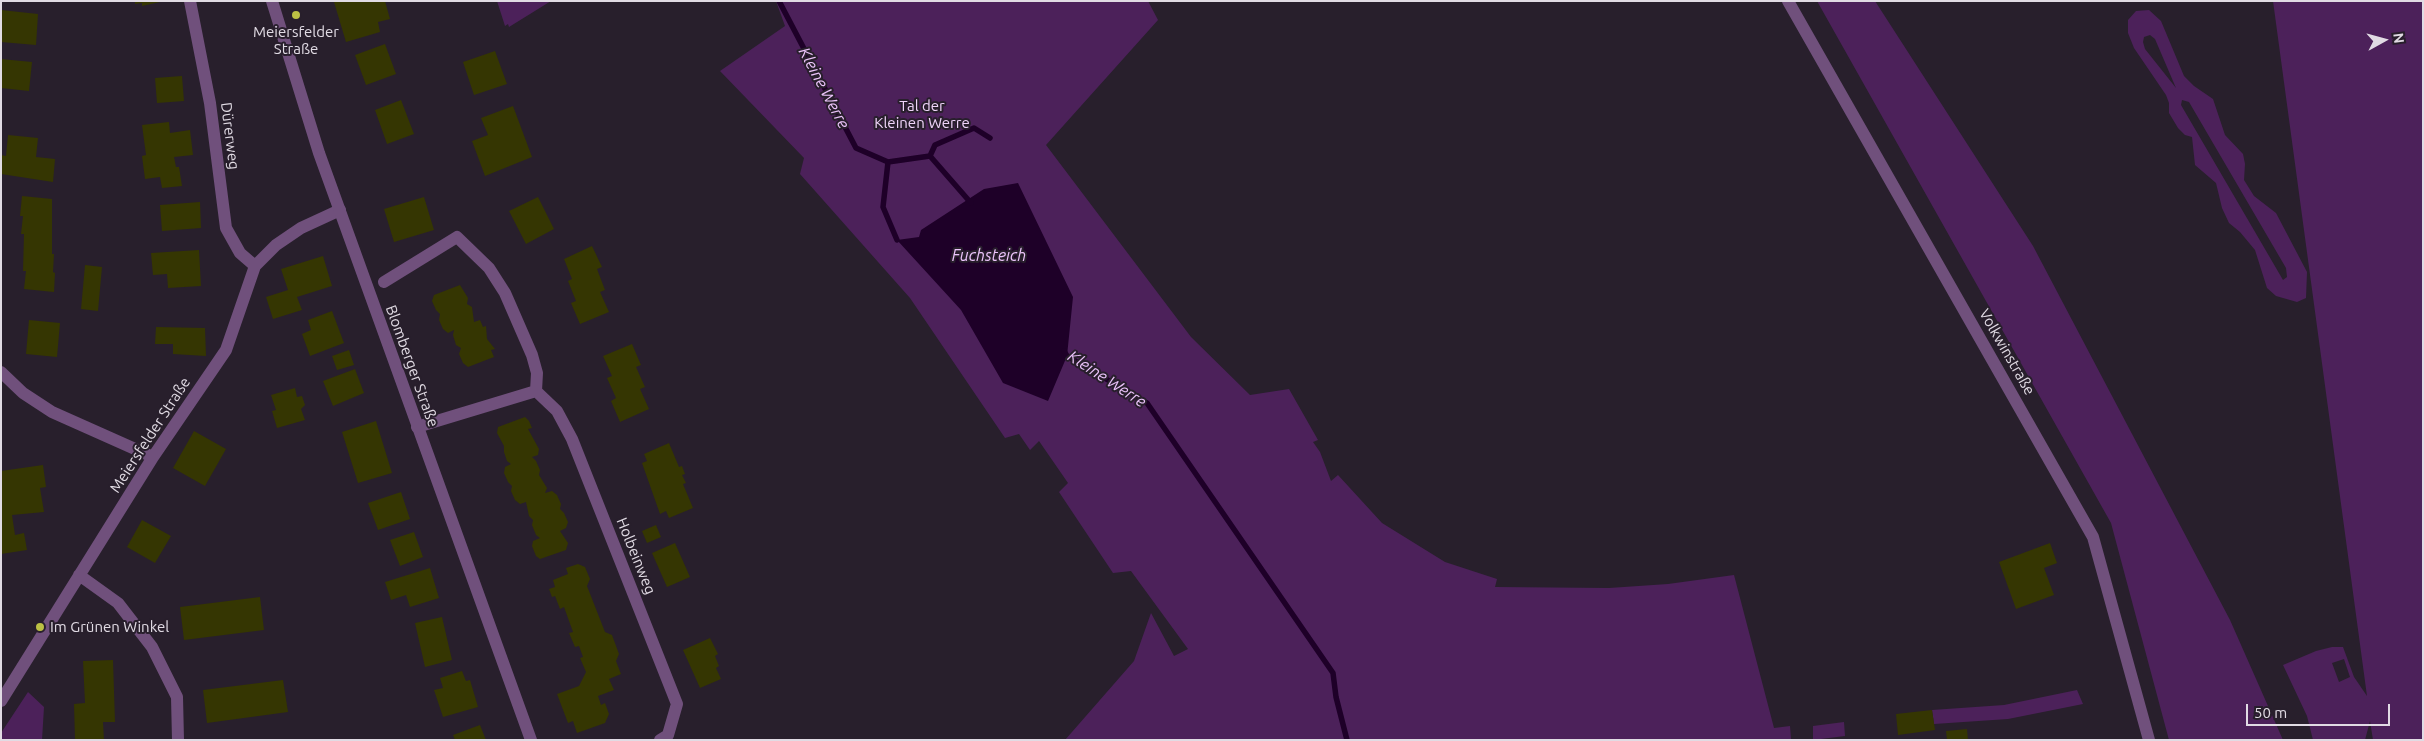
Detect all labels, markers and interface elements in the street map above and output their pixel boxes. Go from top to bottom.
marker: Meiersfelder Straße [290,9,302,21]
north arrow [2359,15,2409,65]
place label: Meiersfelder Straße [253,23,339,58]
text: N [2390,32,2407,44]
water label: Kleine Werre [795,44,853,132]
park label: Tal der Kleinen Werre [874,97,970,132]
street label: Dürerweg [217,101,243,171]
water label: Fuchsteich [952,246,1026,266]
street label: Blomberger Straße [382,303,442,429]
street label: Volkwinstraße [1975,306,2039,398]
water label: Kleine Werre [1064,347,1150,411]
street label: Meiersfelder Straße [106,374,194,496]
street label: Holbeinweg [612,515,660,597]
place label: Im Grünen Winkel [50,618,169,636]
marker: Im Grünen Winkel [34,621,46,633]
scale bar [2249,694,2393,726]
text: 50 m [2254,704,2287,721]

